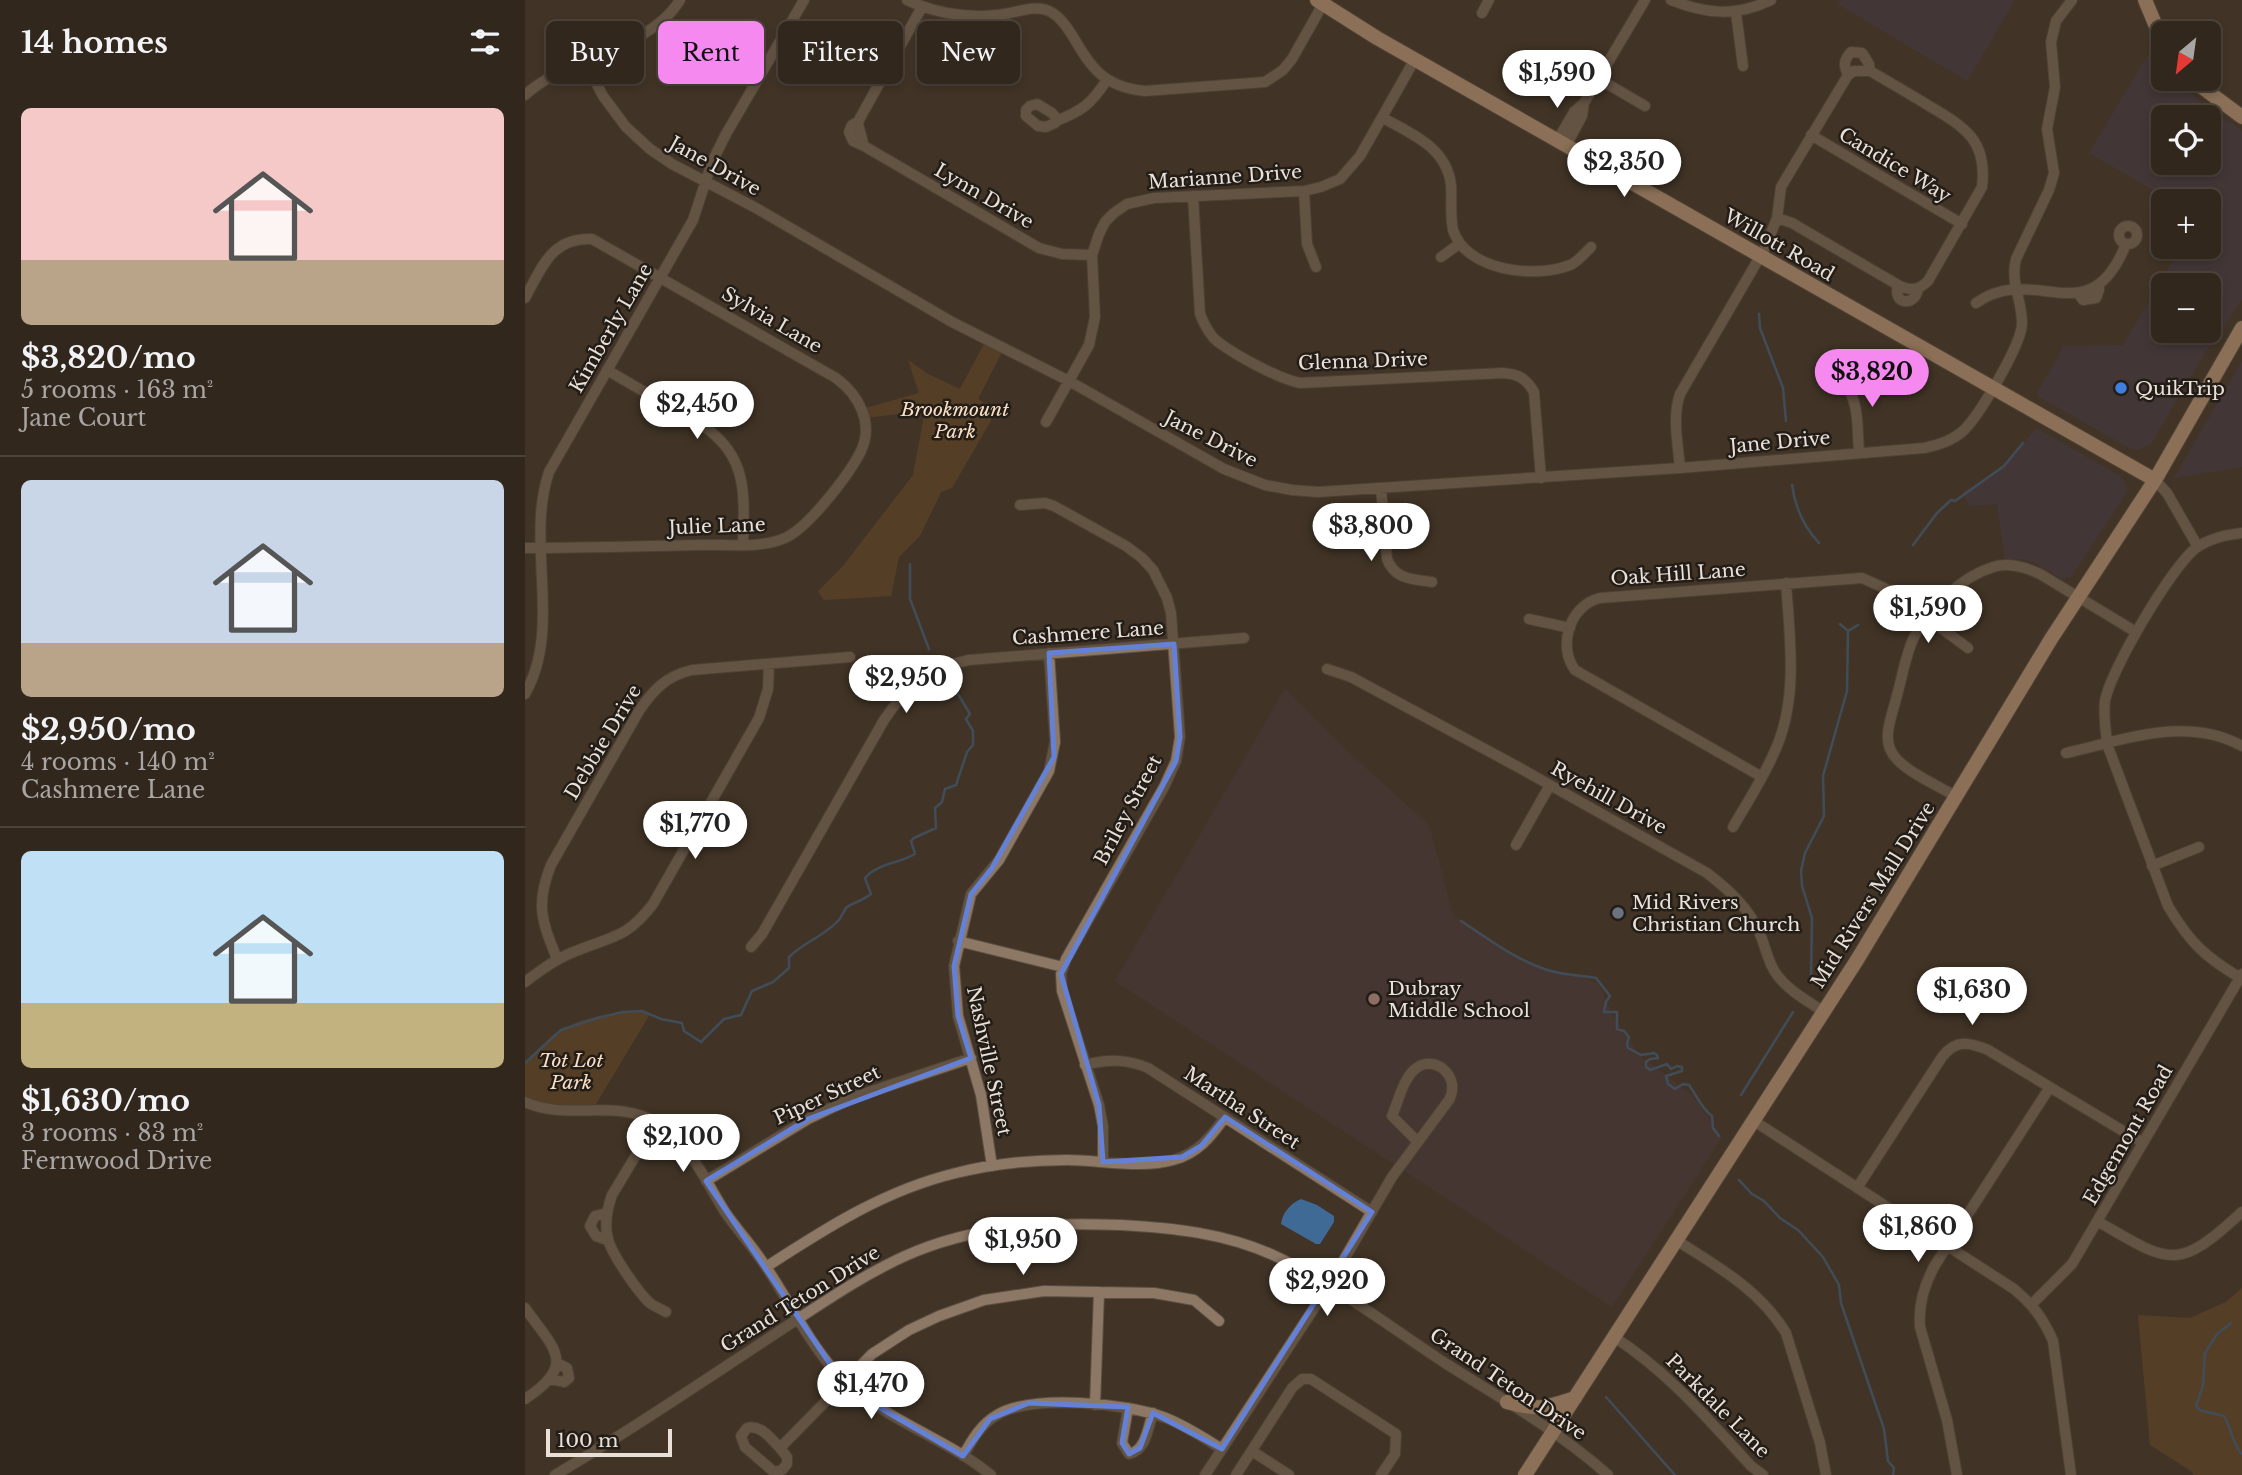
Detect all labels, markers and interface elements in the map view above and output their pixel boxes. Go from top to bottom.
chip: Buy [546,21,644,84]
chip: Rent [658,21,764,84]
chip: Filters [778,21,903,84]
chip: New [917,21,1020,84]
north arrow [2151,21,2221,91]
map controls [2151,21,2221,343]
icon: filters [466,23,504,61]
text: 14 homes [21,24,168,61]
pin: $1,590 [1500,50,1614,110]
text: $1,590 [1518,59,1596,87]
button: locate [2151,105,2221,175]
street label: Candice Way [1835,122,1955,208]
street label: Jane Drive [663,130,765,201]
pin: $2,350 [1567,140,1681,199]
text: $2,350 [1583,148,1665,176]
icon: home [200,153,326,279]
street label: Lynn Drive [930,158,1038,234]
street label: Marianne Drive [1147,160,1303,194]
button: + [2151,189,2221,259]
street label: Willott Road [1719,204,1839,286]
street label: Kimberly Lane [565,259,657,397]
button: − [2151,273,2221,343]
street label: Sylvia Lane [718,282,826,358]
text: $3,820/mo [21,339,196,376]
street label: Glenna Drive [1298,347,1428,375]
pin: $3,820 [1815,350,1929,409]
text: $3,820 [1831,358,1913,386]
text: 5 rooms · 163 m² [21,376,213,404]
place label: QuikTrip [2135,377,2225,400]
marker: QuikTrip [2113,380,2129,396]
pin: $2,450 [640,382,754,441]
text: $2,450 [656,390,738,418]
park label: Brookmount Park [900,398,1009,443]
text: Jane Court [21,404,146,432]
street label: Jane Drive [1158,404,1261,472]
street label: Jane Drive [1726,426,1831,458]
pin: $3,800 [1314,504,1428,563]
text: $3,800 [1329,512,1413,540]
street label: Julie Lane [665,513,766,539]
icon: home [200,525,326,651]
street label: Oak Hill Lane [1610,558,1746,590]
pin: $1,590 [1871,586,1985,645]
text: $1,590 [1889,594,1967,622]
street label: Cashmere Lane [1011,616,1165,650]
pin: $2,950 [849,656,963,715]
text: $2,950 [865,664,947,692]
street label: Debbie Drive [560,681,646,803]
text: $2,950/mo [21,711,196,748]
text: 4 rooms · 140 m² [21,748,215,776]
street label: Briley Street [1089,750,1167,869]
street label: Ryehill Drive [1547,757,1671,839]
text: Cashmere Lane [21,776,205,804]
street label: Mid Rivers Mall Drive [1806,798,1940,992]
pin: $1,770 [638,802,752,861]
text: $1,770 [659,810,731,838]
place label: Mid Rivers Christian Church [1632,891,1800,936]
icon: home [200,896,326,1022]
marker: Mid Rivers Christian Church [1610,905,1626,921]
pin: $1,630 [1915,968,2029,1027]
text: $1,630 [1933,976,2011,1004]
place label: Dubray Middle School [1388,977,1530,1022]
street label: Nashville Street [962,984,1016,1139]
marker: Dubray Middle School [1366,991,1382,1007]
park label: Tot Lot Park [539,1049,603,1094]
street label: Piper Street [770,1060,884,1130]
street label: Edgemont Road [2079,1061,2178,1209]
street label: Martha Street [1180,1062,1305,1154]
text: $1,630/mo [21,1082,190,1119]
pin: $2,100 [626,1114,740,1174]
text: 3 rooms · 83 m² [21,1119,203,1147]
text: $2,100 [643,1123,723,1151]
text: Fernwood Drive [21,1147,212,1175]
pin: $1,860 [1861,1204,1975,1264]
text: $1,860 [1879,1213,1957,1241]
pin: $1,950 [966,1218,1080,1277]
text: $1,950 [984,1226,1062,1254]
street label: Grand Teton Drive [716,1241,884,1357]
pin: $2,920 [1270,1258,1384,1318]
text: $2,920 [1285,1267,1369,1295]
street label: Grand Teton Drive [1426,1323,1590,1445]
street label: Parkdale Lane [1661,1349,1775,1463]
pin: $1,470 [814,1362,928,1421]
text: $1,470 [833,1370,909,1398]
scale bar [546,1426,672,1458]
text: 100 m [557,1429,618,1452]

